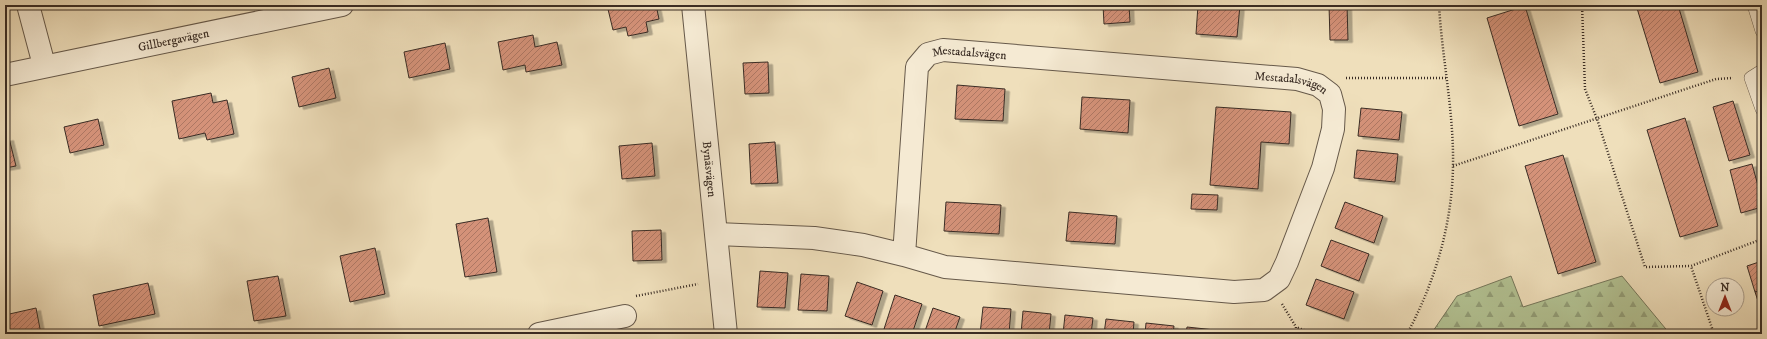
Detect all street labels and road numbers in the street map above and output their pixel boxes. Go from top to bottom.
street label: Gillbergavägen [137,26,211,55]
street label: Mestadalsvägen [930,43,1008,63]
street label: Mestadalsvägen [1254,69,1331,98]
street label: Bynäsvägen [699,141,719,199]

